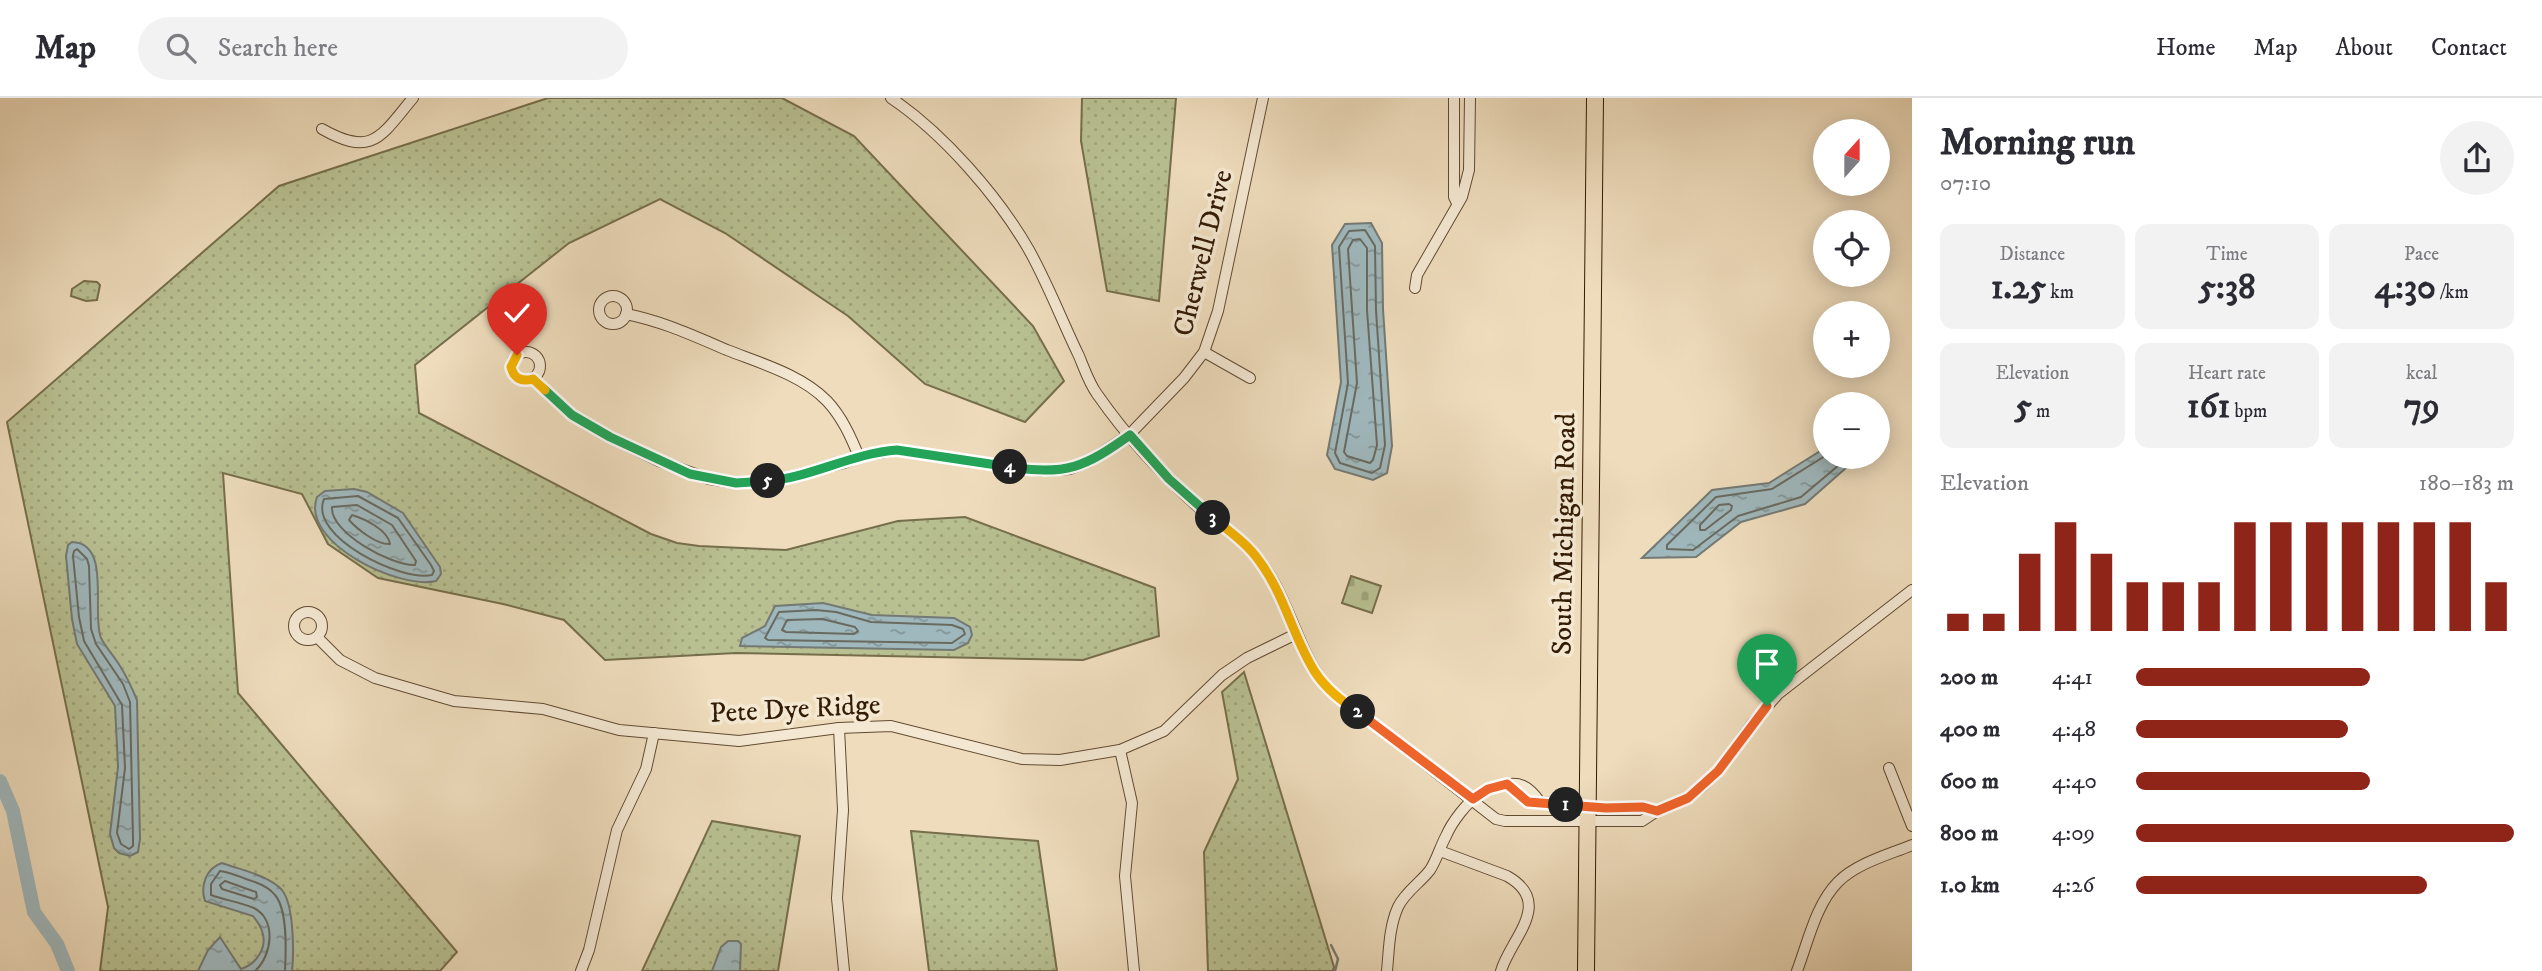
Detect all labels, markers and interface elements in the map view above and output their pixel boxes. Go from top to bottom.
search box [138,17,628,80]
text: Map [35,28,96,69]
icon: search [162,29,200,67]
text: Search here [218,32,338,65]
text: Home [2156,33,2215,63]
text: Map [2253,33,2298,63]
text: About [2336,33,2393,63]
text: Contact [2431,33,2507,63]
north arrow [1813,119,1890,196]
map controls [1813,119,1890,469]
text: Morning run [1940,119,2135,167]
button: share [2440,121,2514,195]
street label: Cherwell Drive [1165,166,1241,340]
text: 07:10 [1940,169,1991,198]
button: locate [1813,210,1890,287]
text: Distance [2000,243,2065,266]
text: Time [2206,243,2248,266]
text: Pace [2404,243,2439,266]
text: 1.25 [1991,266,2046,310]
text: 5:38 [2198,266,2256,310]
text: 4:30 [2375,266,2436,310]
text: km [2046,281,2074,304]
text: /km [2436,281,2469,304]
pin [487,283,547,355]
icon: check [498,294,536,332]
button: + [1813,301,1890,378]
text: Elevation [1996,362,2069,385]
text: Heart rate [2188,362,2266,385]
text: kcal [2406,362,2437,385]
text: 5 [2014,385,2032,429]
text: 161 [2187,385,2230,429]
text: 79 [2404,385,2440,429]
button: − [1813,392,1890,469]
text: m [2032,400,2050,423]
text: bpm [2230,400,2267,423]
street label: South Michigan Road [1544,412,1584,655]
pin: 4 [992,450,1028,484]
text: 4 [1004,455,1015,478]
pin: 5 [750,464,786,498]
text: 5 [763,469,772,492]
text: Elevation [1940,469,2029,498]
text: 180–183 m [2419,469,2514,498]
pin: 3 [1196,500,1230,536]
text: 3 [1209,506,1216,529]
pin [1737,634,1797,706]
icon: arrive [1748,645,1786,683]
text: 200 m [1940,663,1998,692]
text: 4:41 [2052,663,2093,692]
street label: Pete Dye Ridge [709,687,881,731]
pin: 2 [1340,694,1376,730]
text: 2 [1353,700,1362,723]
text: 400 m [1940,715,2000,744]
text: 4:48 [2052,715,2096,744]
text: 600 m [1940,767,1999,796]
text: 4:40 [2052,767,2097,796]
pin: 1 [1548,788,1584,822]
text: 1 [1562,793,1569,816]
text: 800 m [1940,819,1998,848]
text: 4:09 [2052,819,2095,848]
text: 1.0 km [1940,871,2000,900]
text: 4:26 [2052,871,2095,900]

